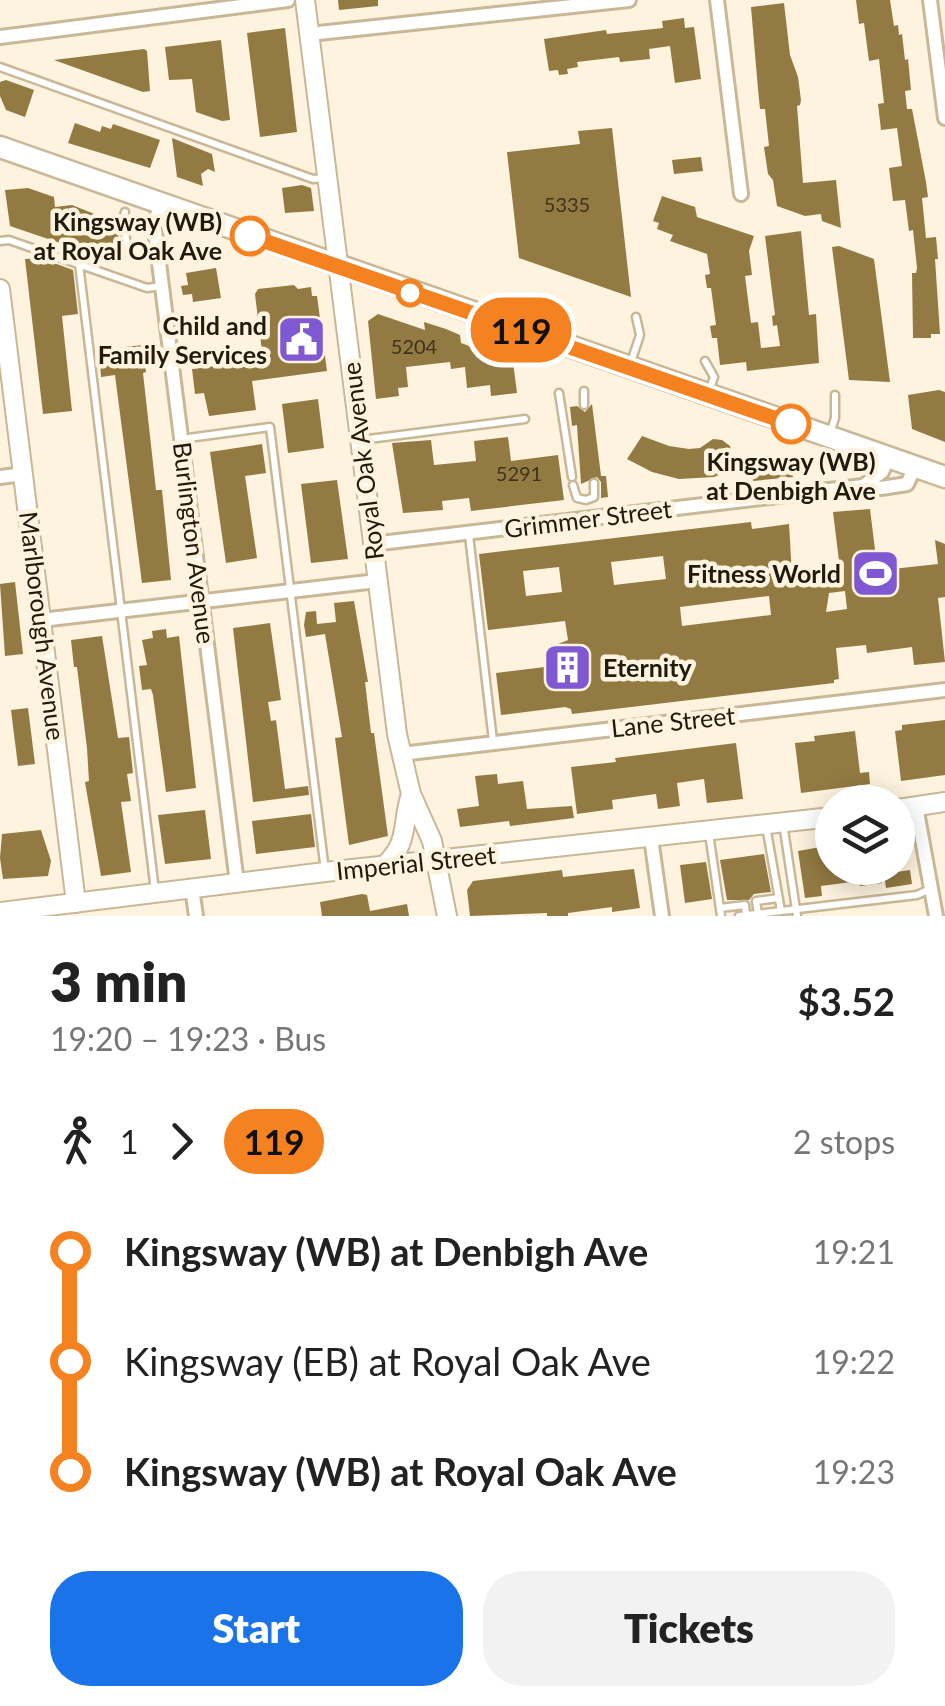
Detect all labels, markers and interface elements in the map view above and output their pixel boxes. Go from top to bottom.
house number: 5335 [544,192,590,216]
place label: Kingsway (WB) at Royal Oak Ave [33,206,222,265]
marker: Kingsway (WB) at Royal Oak Ave [231,217,269,255]
unlabelled marker [397,280,423,306]
line badge: 119 [464,298,578,362]
text: 119 [491,309,551,351]
place label: Child and Family Services [98,310,267,369]
public building icon: Child and Family Services [276,314,328,366]
house number: 5204 [391,334,438,358]
street label: Royal Oak Avenue [335,360,389,562]
marker: Kingsway (WB) at Denbigh Ave [772,405,810,443]
street label: Burlington Avenue [168,440,222,646]
place label: Kingsway (WB) at Denbigh Ave [706,446,876,505]
house number: 5291 [496,461,542,485]
street label: Grimmer Street [503,493,673,543]
street label: Marlborough Avenue [14,510,72,742]
sports icon: Fitness World [850,548,902,600]
place label: Fitness World [687,558,841,588]
building icon: Eternity [542,642,594,694]
place label: Eternity [603,652,693,682]
street label: Lane Street [609,700,736,742]
map controls [815,785,915,885]
button: layers [815,785,915,885]
street label: Imperial Street [335,839,497,885]
text: 3 min [50,948,187,1014]
text: $3.52 [798,978,895,1024]
text: 19:20 – 19:23 · Bus [50,1019,326,1058]
icon: walk [50,1114,105,1169]
icon: forward [154,1114,209,1169]
text: 119 [244,1120,304,1162]
text: 1 [120,1122,139,1161]
text: 2 stops [793,1122,895,1161]
text: Kingsway (WB) at Denbigh Ave [124,1228,648,1274]
text: 19:21 [813,1232,895,1271]
text: Kingsway (EB) at Royal Oak Ave [124,1338,651,1384]
text: 19:22 [813,1342,895,1381]
text: Kingsway (WB) at Royal Oak Ave [124,1448,677,1494]
text: 19:23 [813,1452,895,1491]
button: Start [50,1571,463,1686]
button: Tickets [483,1571,895,1686]

